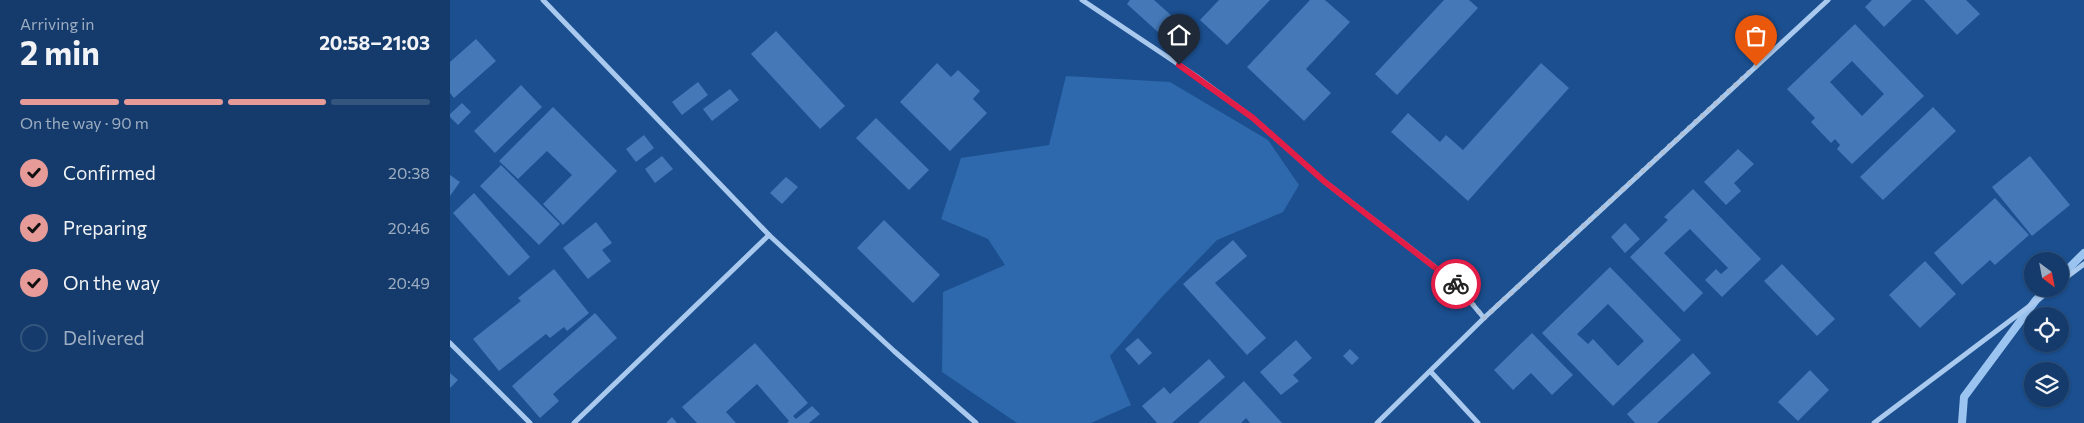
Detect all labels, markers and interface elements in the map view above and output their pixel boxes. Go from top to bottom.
text: Arriving in [20,14,94,33]
pin [1158,14,1200,65]
pin [1735,15,1777,66]
icon: home [1165,21,1193,49]
icon: bag [1742,22,1770,50]
text: 20:58–21:03 [319,31,430,54]
text: 2 min [20,32,100,72]
text: On the way · 90 m [20,113,149,132]
icon: check [20,159,48,187]
text: Confirmed [63,161,156,184]
text: 20:38 [388,163,430,182]
icon: check [20,214,48,242]
text: Preparing [63,216,147,239]
text: 20:46 [388,218,430,237]
north arrow [2024,252,2069,298]
map controls [2024,252,2069,407]
courier [1431,259,1481,309]
icon: check [20,269,48,297]
icon: bike [1442,270,1470,298]
text: On the way [63,271,160,294]
text: 20:49 [388,273,430,292]
button: locate [2024,307,2069,352]
text: Delivered [63,326,144,349]
button: layers [2024,362,2069,407]

